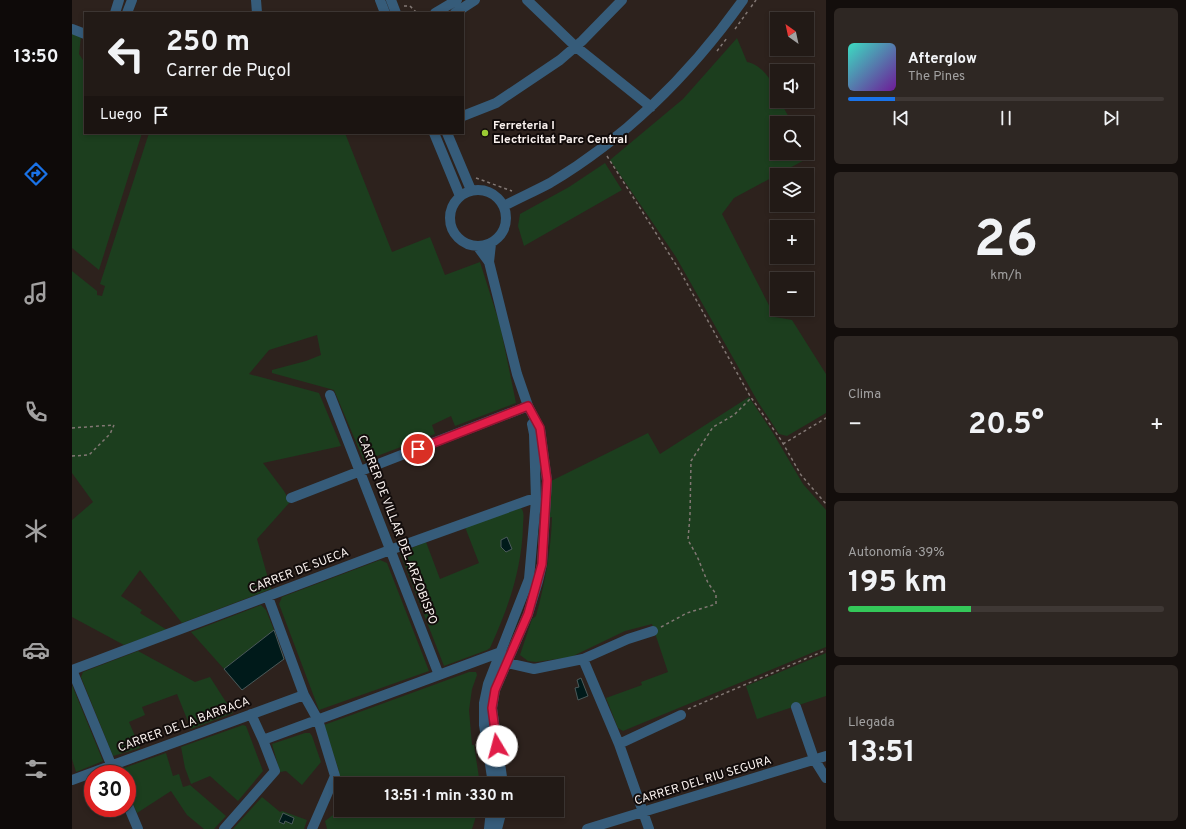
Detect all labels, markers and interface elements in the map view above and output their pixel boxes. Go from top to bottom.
north arrow [770,12,814,56]
map controls [770,12,814,316]
text: 250 m [166,25,250,61]
icon: left [100,28,152,80]
text: 13:50 [13,46,59,69]
text: Afterglow [908,50,977,69]
text: Carrer de Puçol [166,60,291,83]
button: sound [770,64,814,108]
text: The Pines [908,69,965,85]
icon: arrive [150,104,172,126]
text: Luego [100,106,142,125]
icon: previous [890,107,912,129]
icon: pause [995,107,1017,129]
icon: next [1100,107,1122,129]
button: search [770,116,814,160]
place label: Ferreteria I Electricitat Parc Central [493,118,628,148]
marker: Ferreteria I Electricitat Parc Central [480,128,490,138]
icon: directions [22,160,50,188]
button: layers [770,168,814,212]
text: 26 [974,209,1038,275]
button: + [770,220,814,264]
text: km/h [990,268,1022,284]
button: − [770,272,814,316]
icon: music [22,279,50,307]
text: Clima [848,387,881,403]
icon: phone [22,398,50,426]
text: 20.5° [968,407,1044,444]
text: − [848,412,862,439]
text: + [1150,412,1164,439]
pin [401,432,435,466]
street label: CARRER DE VILLAR DEL ARZOBISPO [353,433,441,627]
icon: arrive [407,438,429,460]
icon: climate [22,517,50,545]
street label: CARRER DE SUECA [247,545,351,597]
text: Autonomía · 39% [848,545,945,561]
text: 195 km [848,565,947,602]
icon: car [22,636,50,664]
street label: CARRER DE LA BARRACA [116,694,252,756]
text: Llegada [848,715,895,731]
position arrow [476,725,518,767]
text: 13:51 [848,735,916,772]
street label: CARRER DEL RIU SEGURA [632,752,774,810]
icon: filters [22,755,50,783]
speed limit sign: 30 [84,765,136,817]
text: 13:51 · 1 min · 330 m [384,787,514,806]

